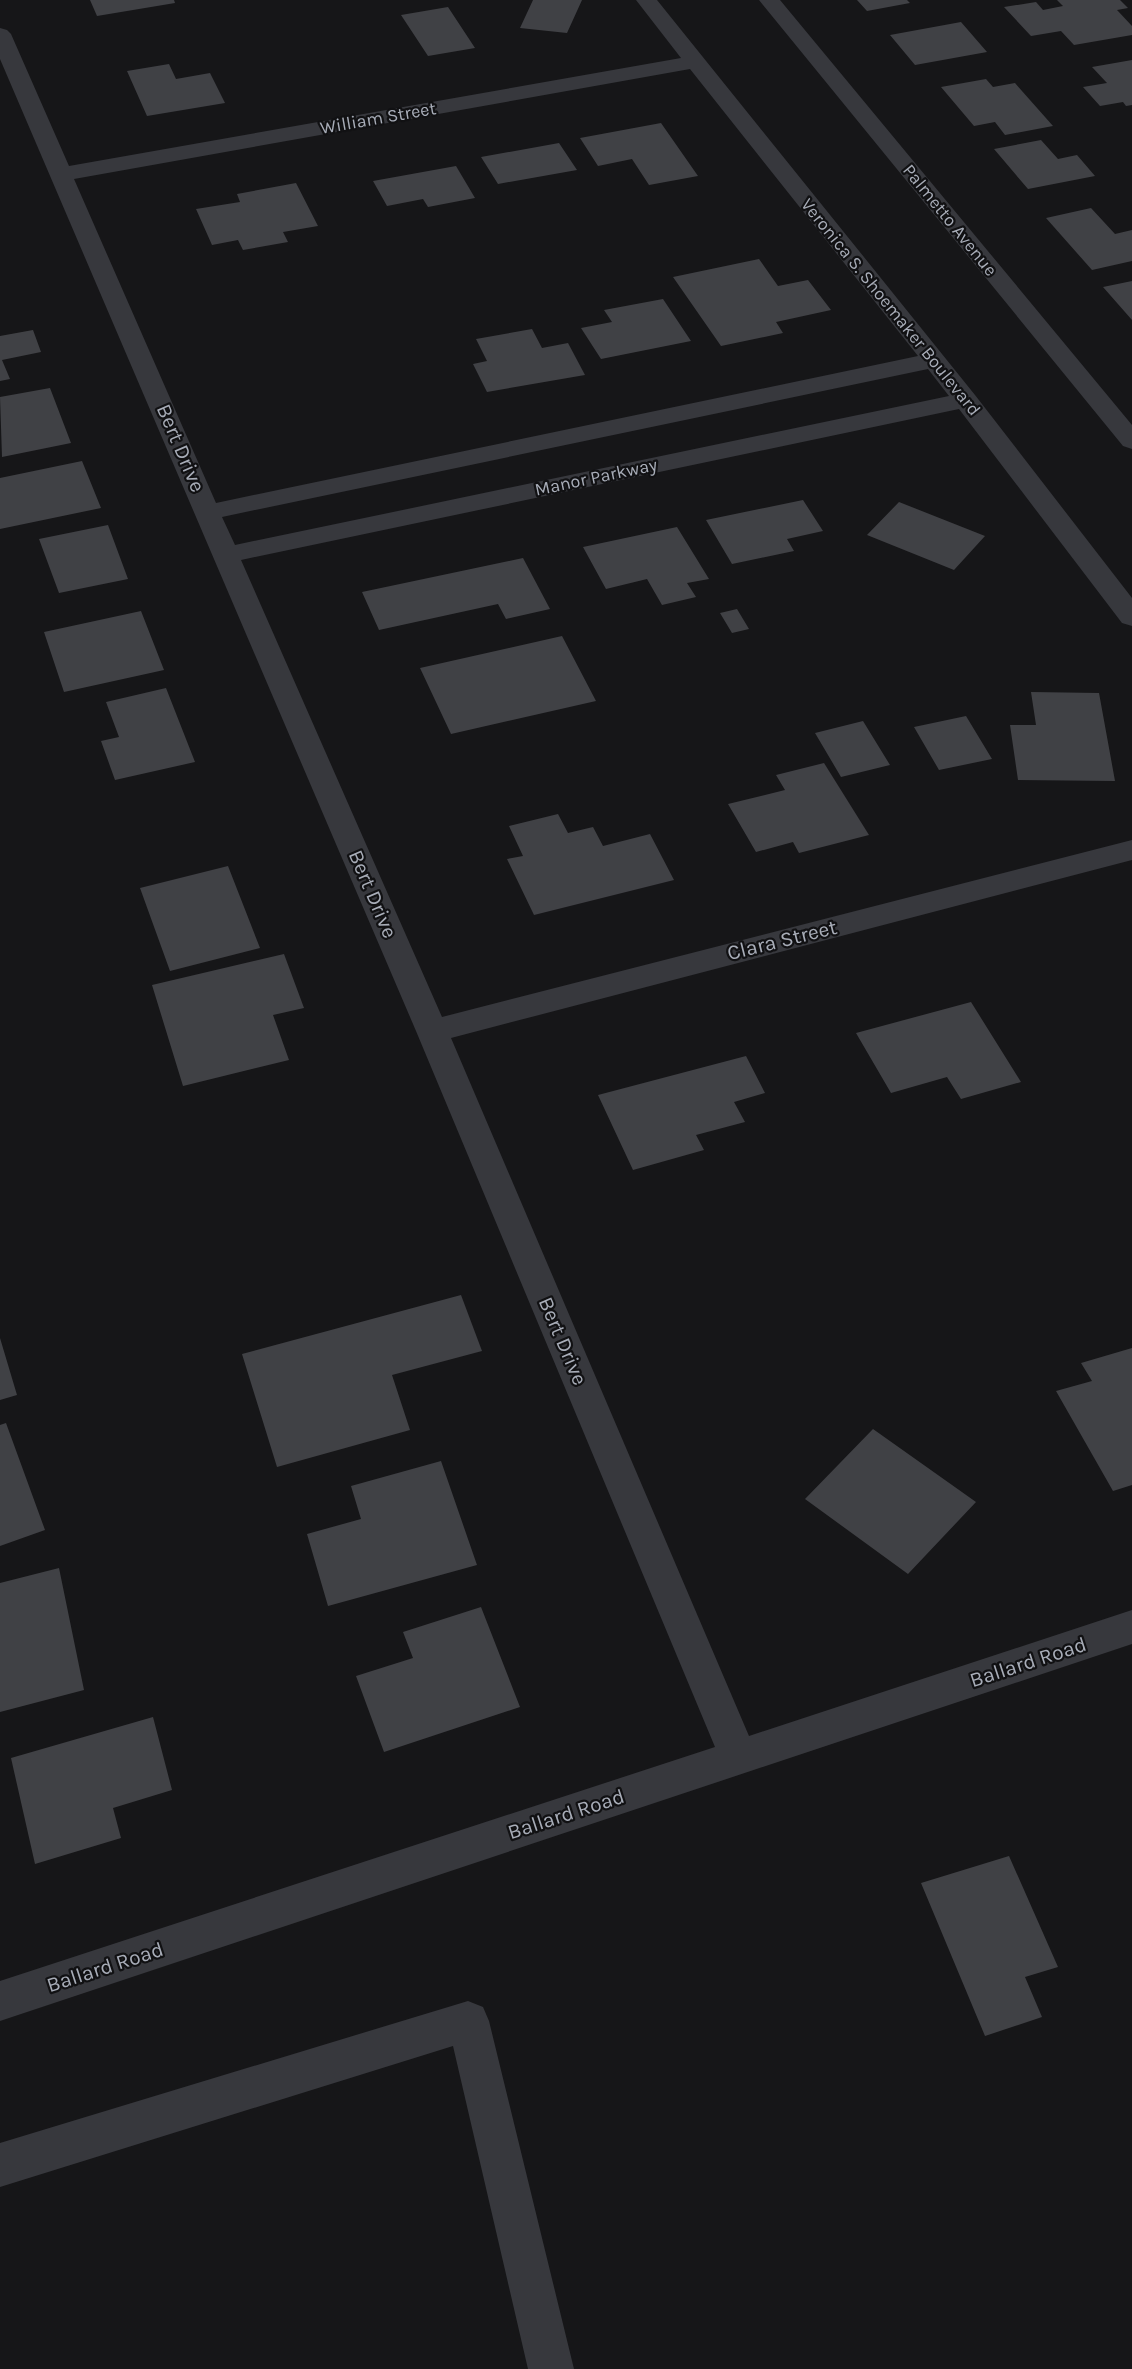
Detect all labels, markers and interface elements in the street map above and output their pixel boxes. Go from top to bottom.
street label: William Street [318,97,438,139]
street label: Palmetto Avenue [898,159,1002,281]
street label: Veronica S. Shoemaker Boulevard [796,194,986,420]
street label: Bert Drive [152,400,210,496]
street label: Manor Parkway [533,453,660,501]
street label: Bert Drive [344,846,402,942]
street label: Clara Street [725,915,839,965]
street label: Bert Drive [534,1293,592,1389]
street label: Ballard Road [967,1632,1089,1692]
street label: Ballard Road [505,1784,627,1844]
street label: Ballard Road [44,1937,166,1997]

